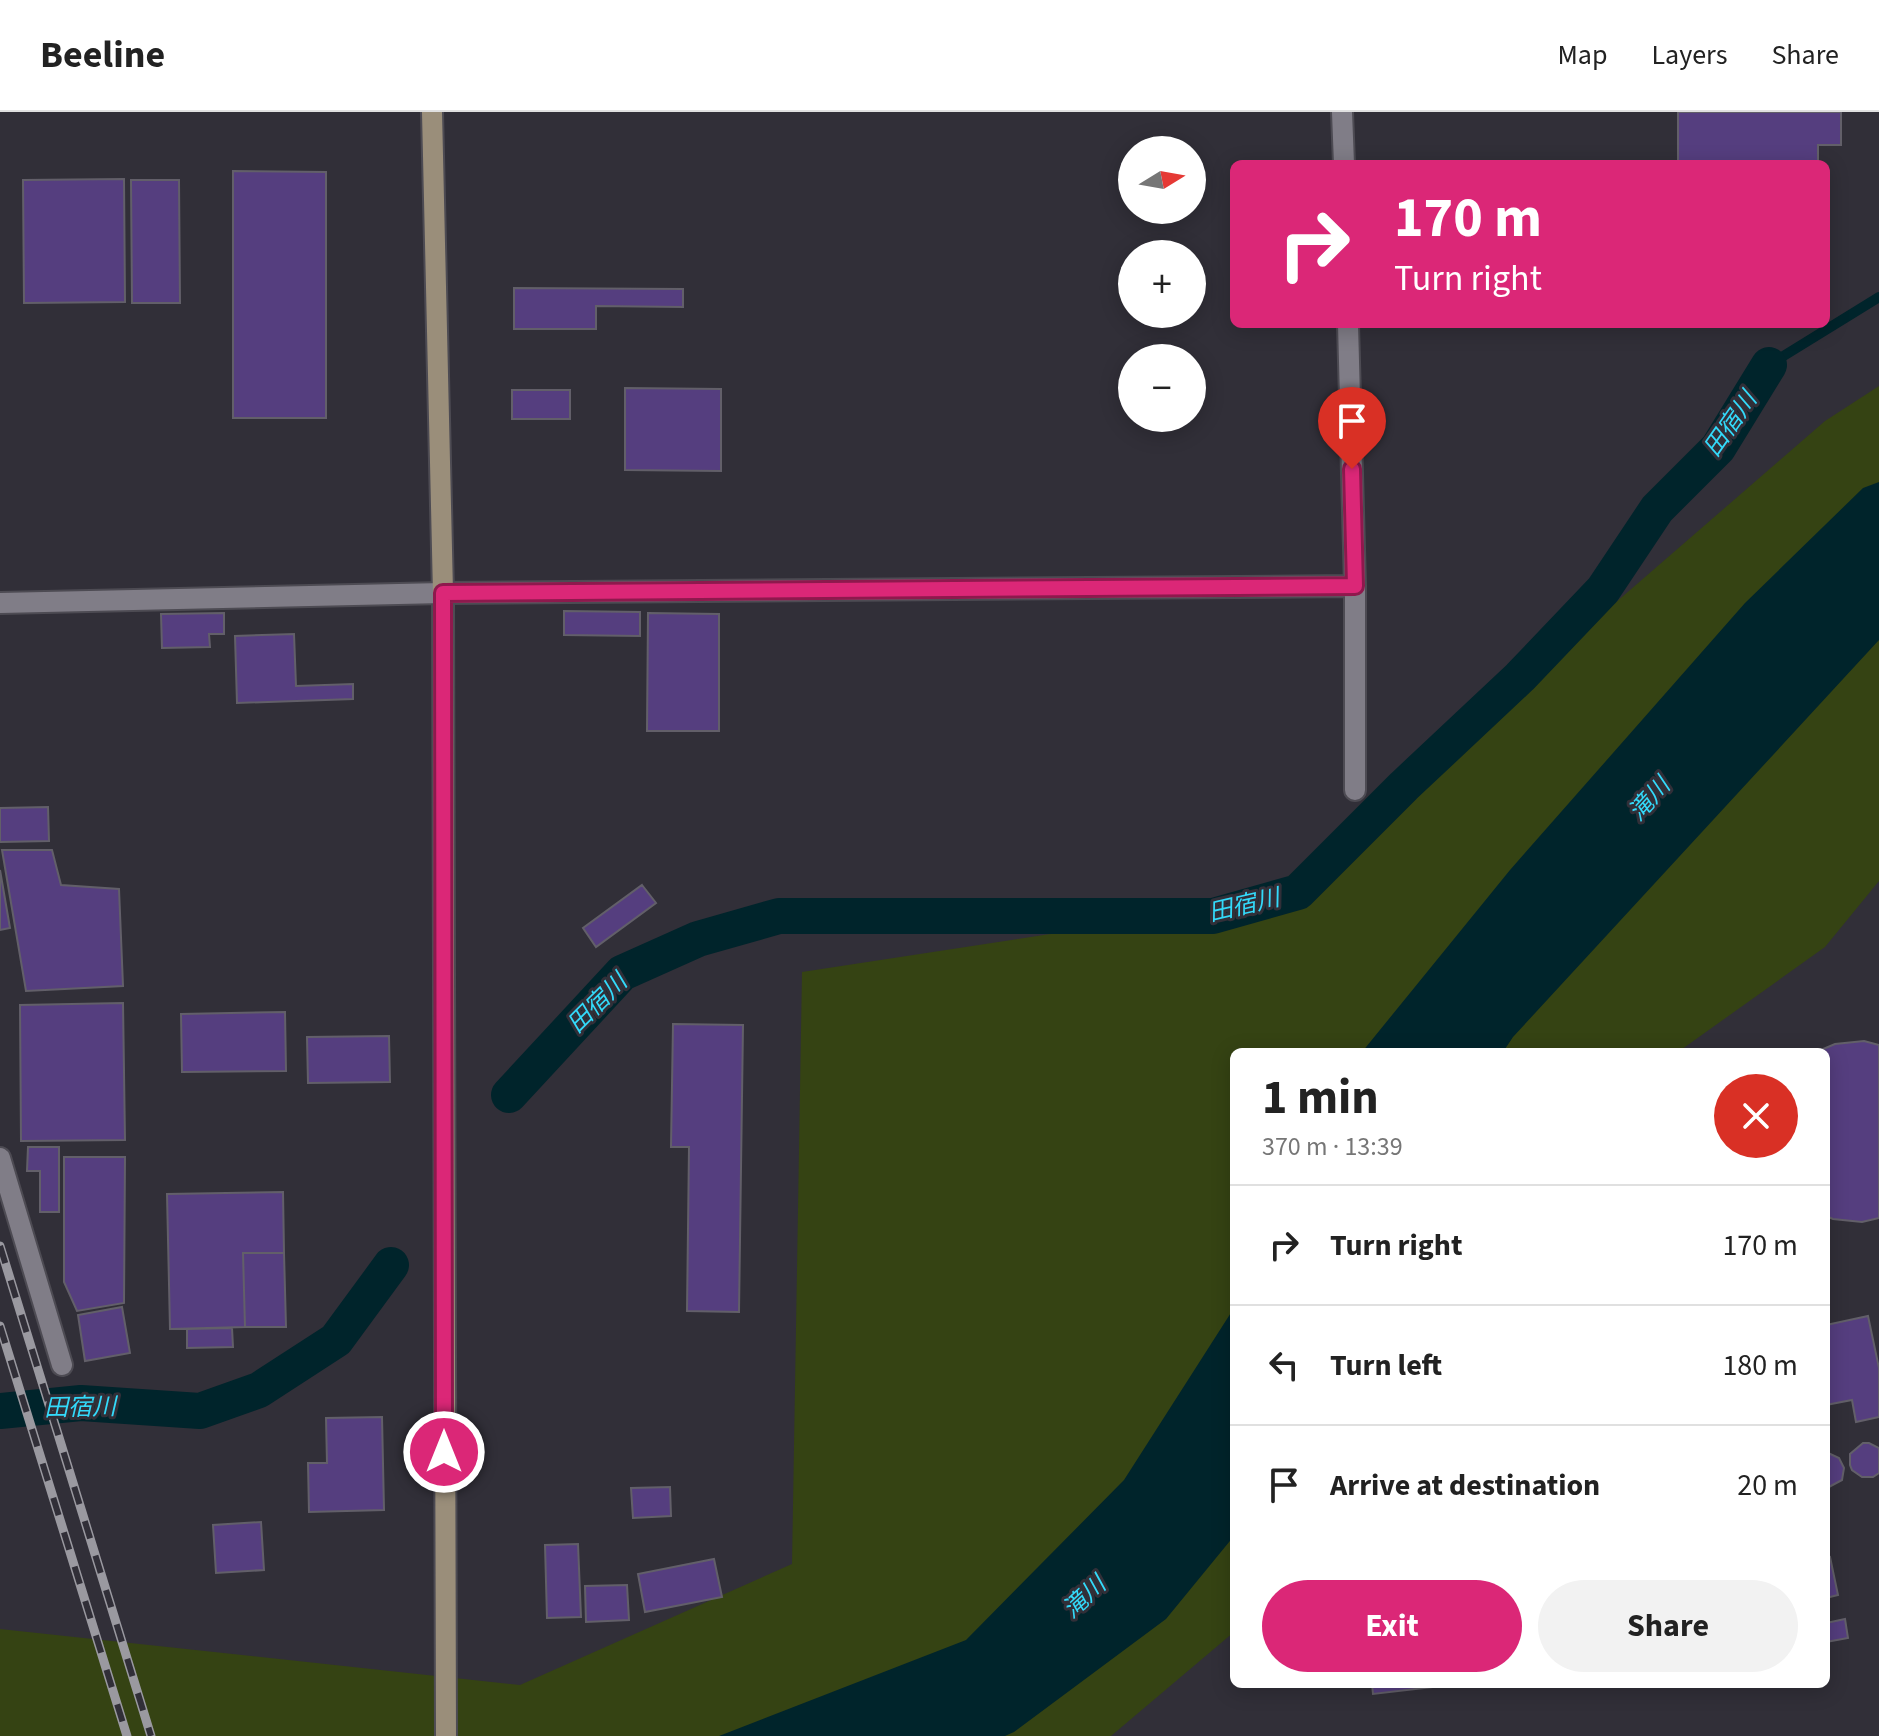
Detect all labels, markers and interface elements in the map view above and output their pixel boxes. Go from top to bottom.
text: Beeline [40,28,165,82]
text: Map [1557,35,1607,75]
text: Layers [1651,35,1727,75]
text: Share [1771,35,1839,75]
north arrow [1118,136,1206,224]
map controls [1118,136,1206,432]
text: 170 m [1394,179,1542,258]
icon: right [1262,192,1366,296]
button: + [1118,240,1206,328]
text: Turn right [1394,253,1542,304]
button: − [1118,344,1206,432]
water label: 田宿川 [1695,382,1767,464]
pin [1318,387,1386,469]
icon: arrive [1330,399,1374,443]
water label: 滝川 [1620,768,1680,829]
water label: 田宿川 [1205,880,1286,931]
water label: 田宿川 [560,963,637,1041]
text: 1 min [1262,1064,1379,1132]
button: close [1714,1074,1798,1158]
text: 370 m · 13:39 [1262,1128,1403,1165]
icon: right [1262,1223,1306,1267]
text: Turn right [1330,1224,1462,1267]
text: 170 m [1722,1224,1798,1267]
icon: left [1262,1343,1306,1387]
text: Turn left [1330,1344,1442,1387]
text: 180 m [1722,1344,1798,1387]
water label: 田宿川 [44,1389,119,1426]
position arrow [402,1410,486,1494]
icon: arrive [1262,1463,1306,1507]
text: Arrive at destination [1330,1464,1600,1507]
text: 20 m [1737,1464,1798,1507]
water label: 滝川 [1055,1566,1116,1627]
button: Exit [1262,1580,1522,1672]
button: Share [1538,1580,1798,1672]

